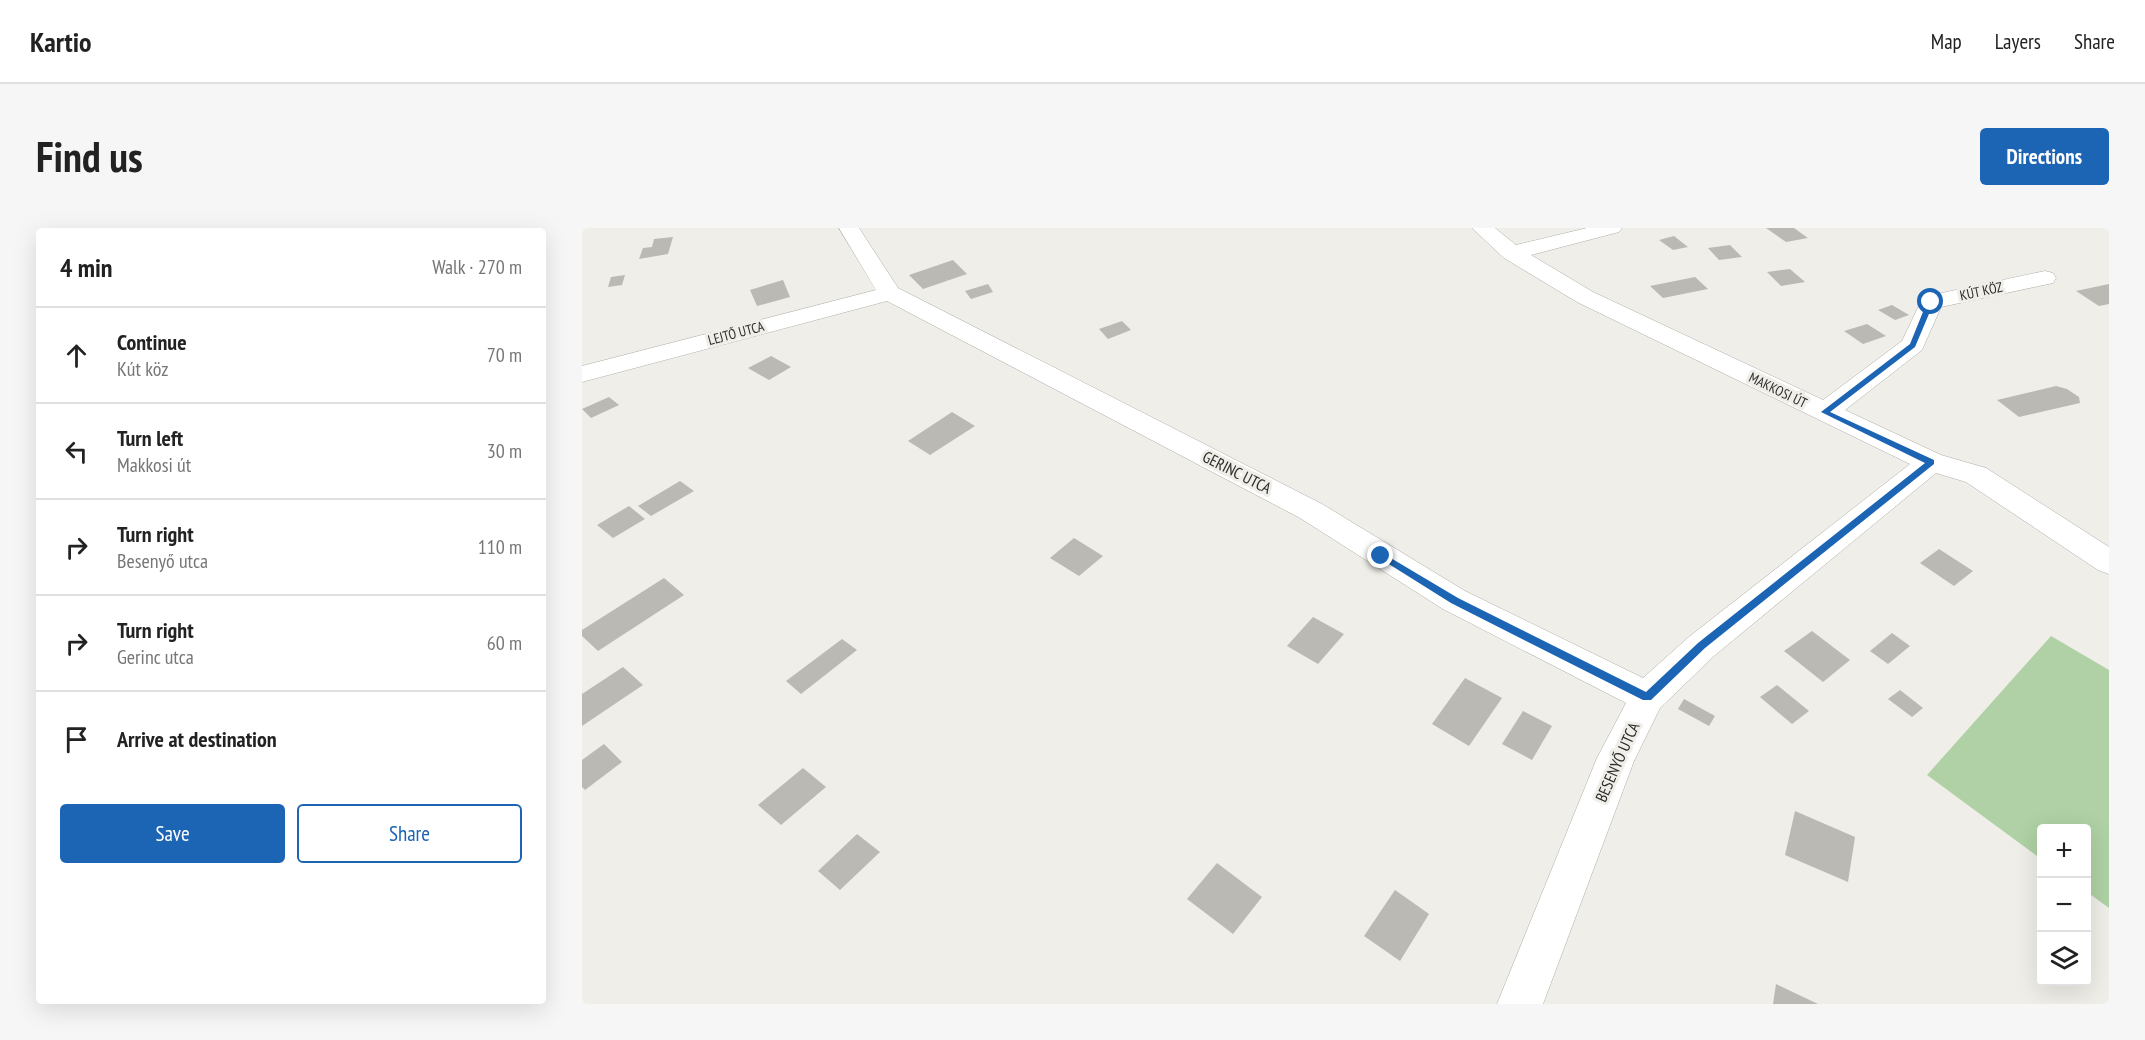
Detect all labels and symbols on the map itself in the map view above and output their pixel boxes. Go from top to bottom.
street label: KÚT KÖZ [1958,278,2004,304]
route start [1917,288,1943,314]
street label: LEJTŐ UTCA [706,317,766,349]
street label: MAKKOSI ÚT [1746,368,1811,412]
street label: GERINC UTCA [1199,446,1275,498]
route end [1367,542,1393,568]
street label: BESENYŐ UTCA [1591,719,1644,805]

